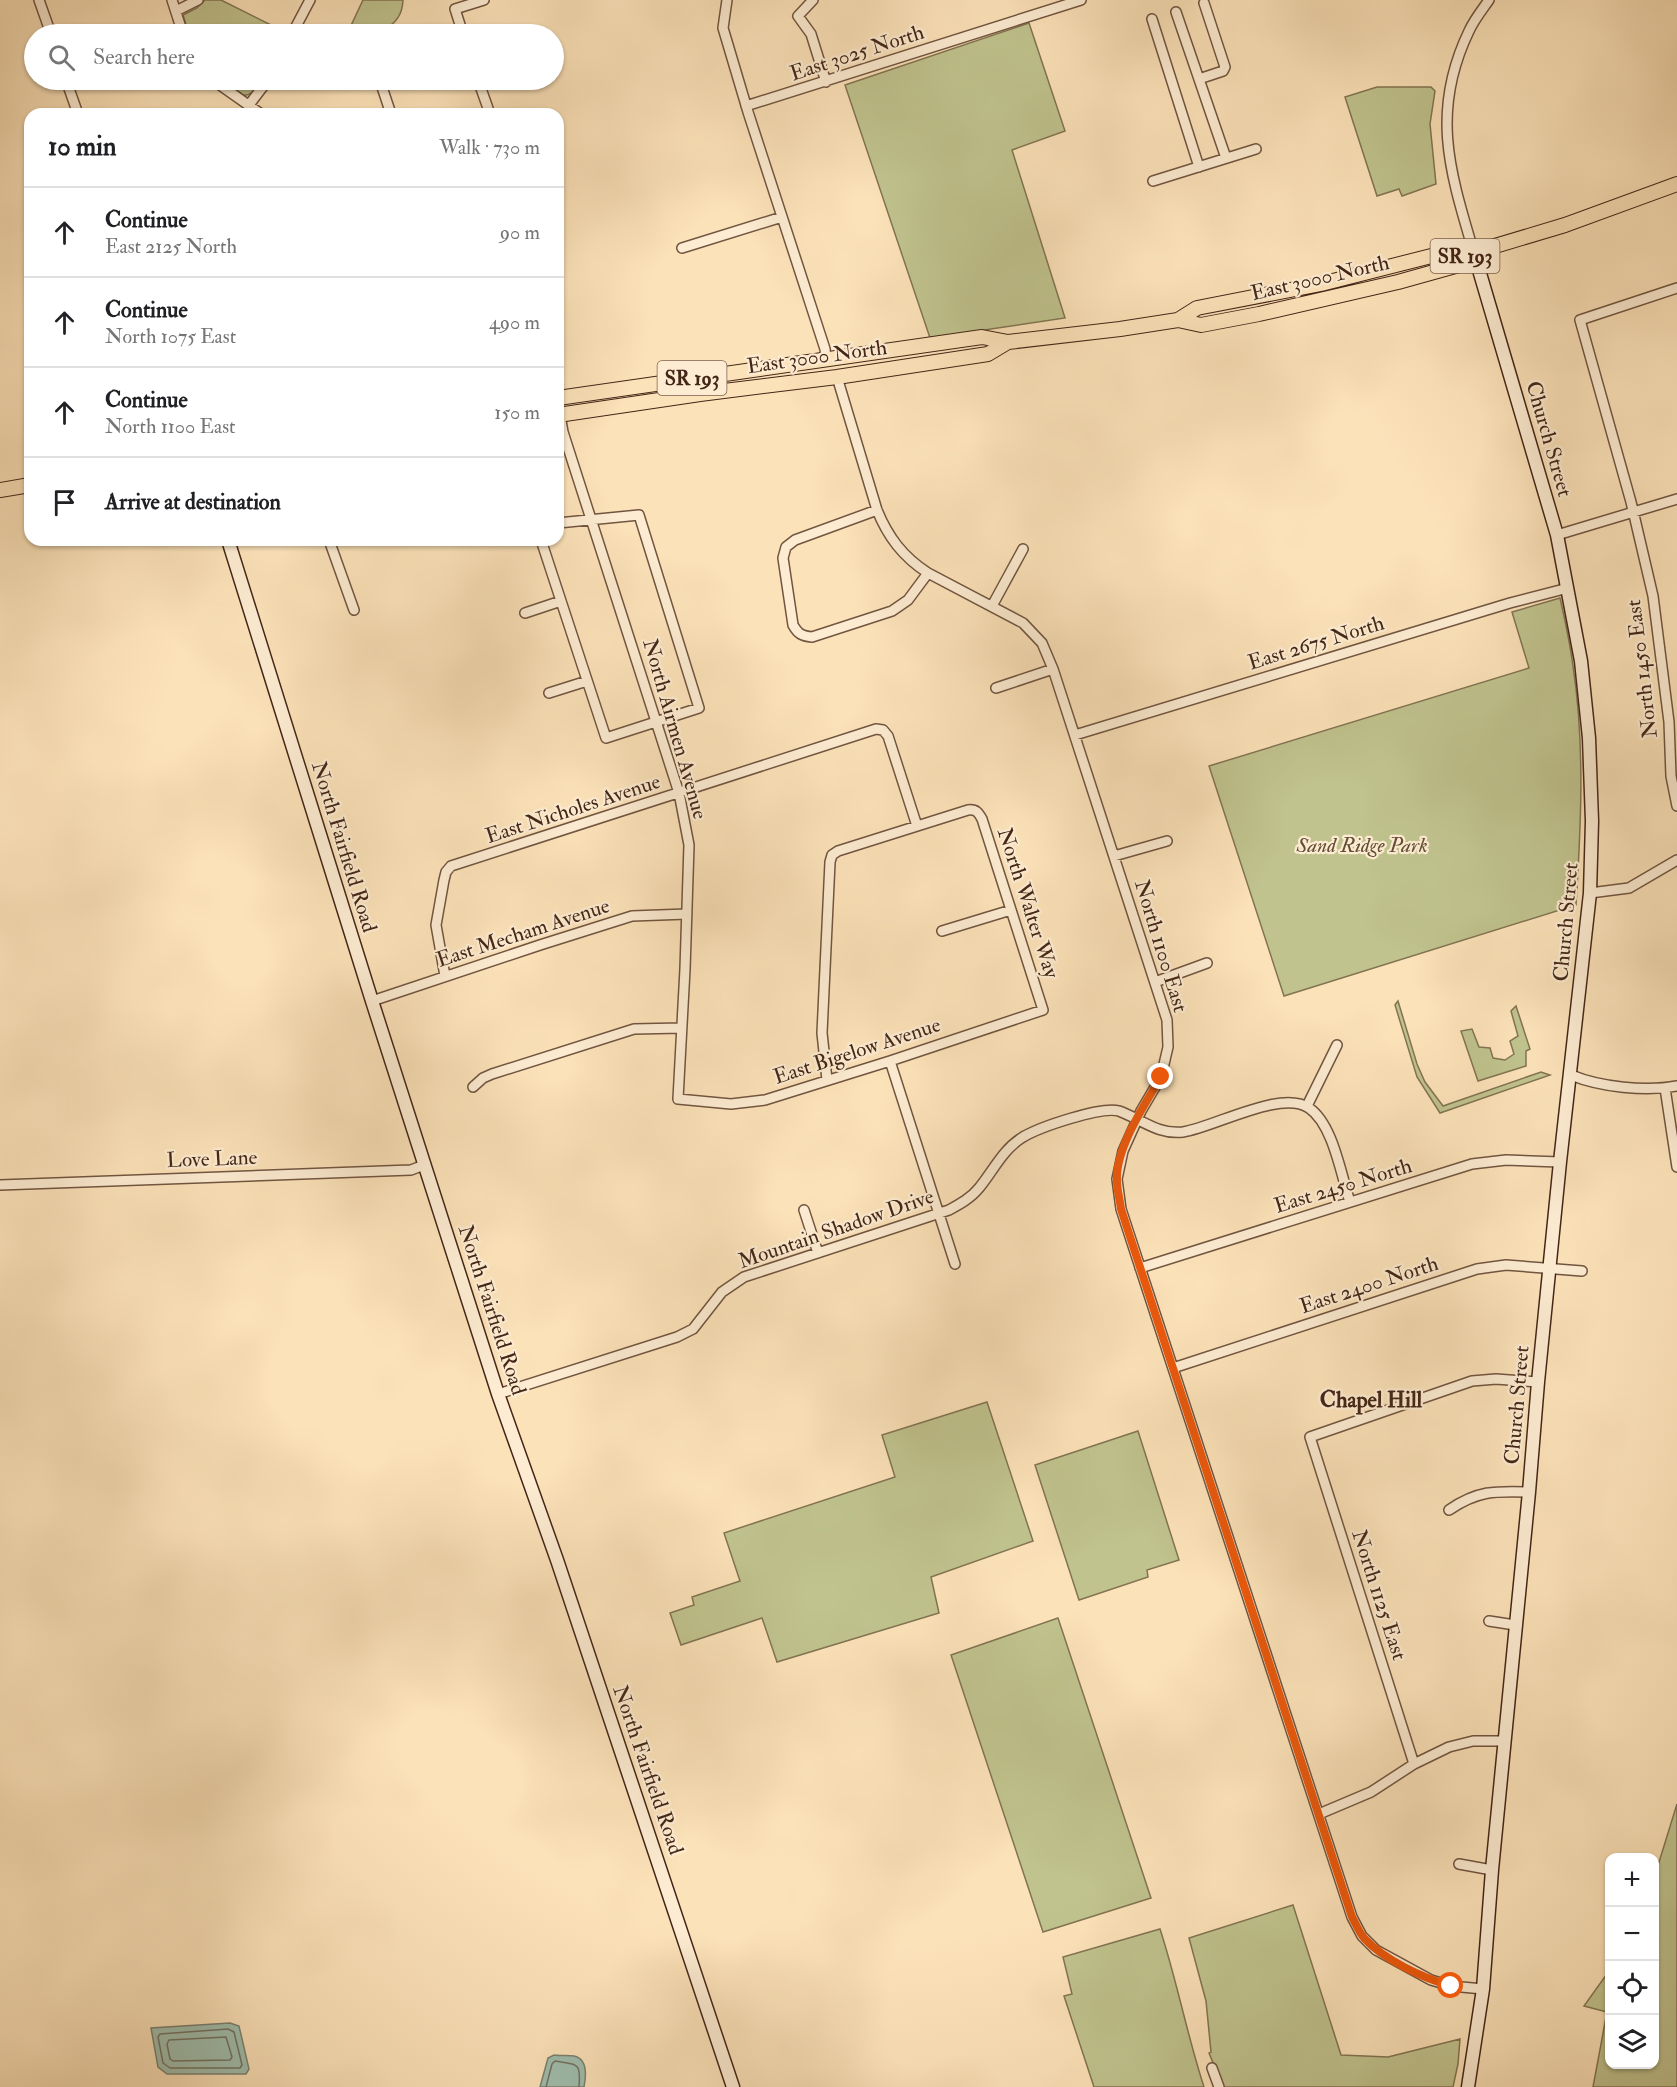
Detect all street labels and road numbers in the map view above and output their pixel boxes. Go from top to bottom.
street label: East 3025 North [787,19,927,87]
road number: SR 193 [1430,239,1500,273]
street label: East 3000 North [1248,249,1392,307]
street label: East 3000 North [745,334,889,380]
road number: SR 193 [658,361,726,395]
street label: Church Street [1520,378,1578,500]
street label: North 1450 East [1620,598,1664,740]
street label: East 2675 North [1245,610,1387,676]
street label: North Airmen Avenue [636,636,714,822]
street label: North Fairfield Road [305,758,383,936]
street label: East Nicholes Avenue [482,768,664,850]
street label: North Walter Way [991,824,1065,983]
street label: Church Street [1547,861,1585,983]
street label: North 1100 East [1128,877,1194,1016]
street label: East Mecham Avenue [433,892,613,974]
street label: East Bigelow Avenue [770,1011,944,1091]
street label: Love Lane [166,1144,258,1174]
street label: East 2450 North [1271,1152,1415,1220]
street label: Mountain Shadow Drive [735,1183,938,1275]
street label: North Fairfield Road [452,1221,532,1399]
street label: East 2400 North [1296,1250,1442,1320]
street label: Church Street [1498,1344,1536,1466]
street label: North 1125 East [1345,1526,1413,1664]
street label: North Fairfield Road [606,1682,690,1859]

